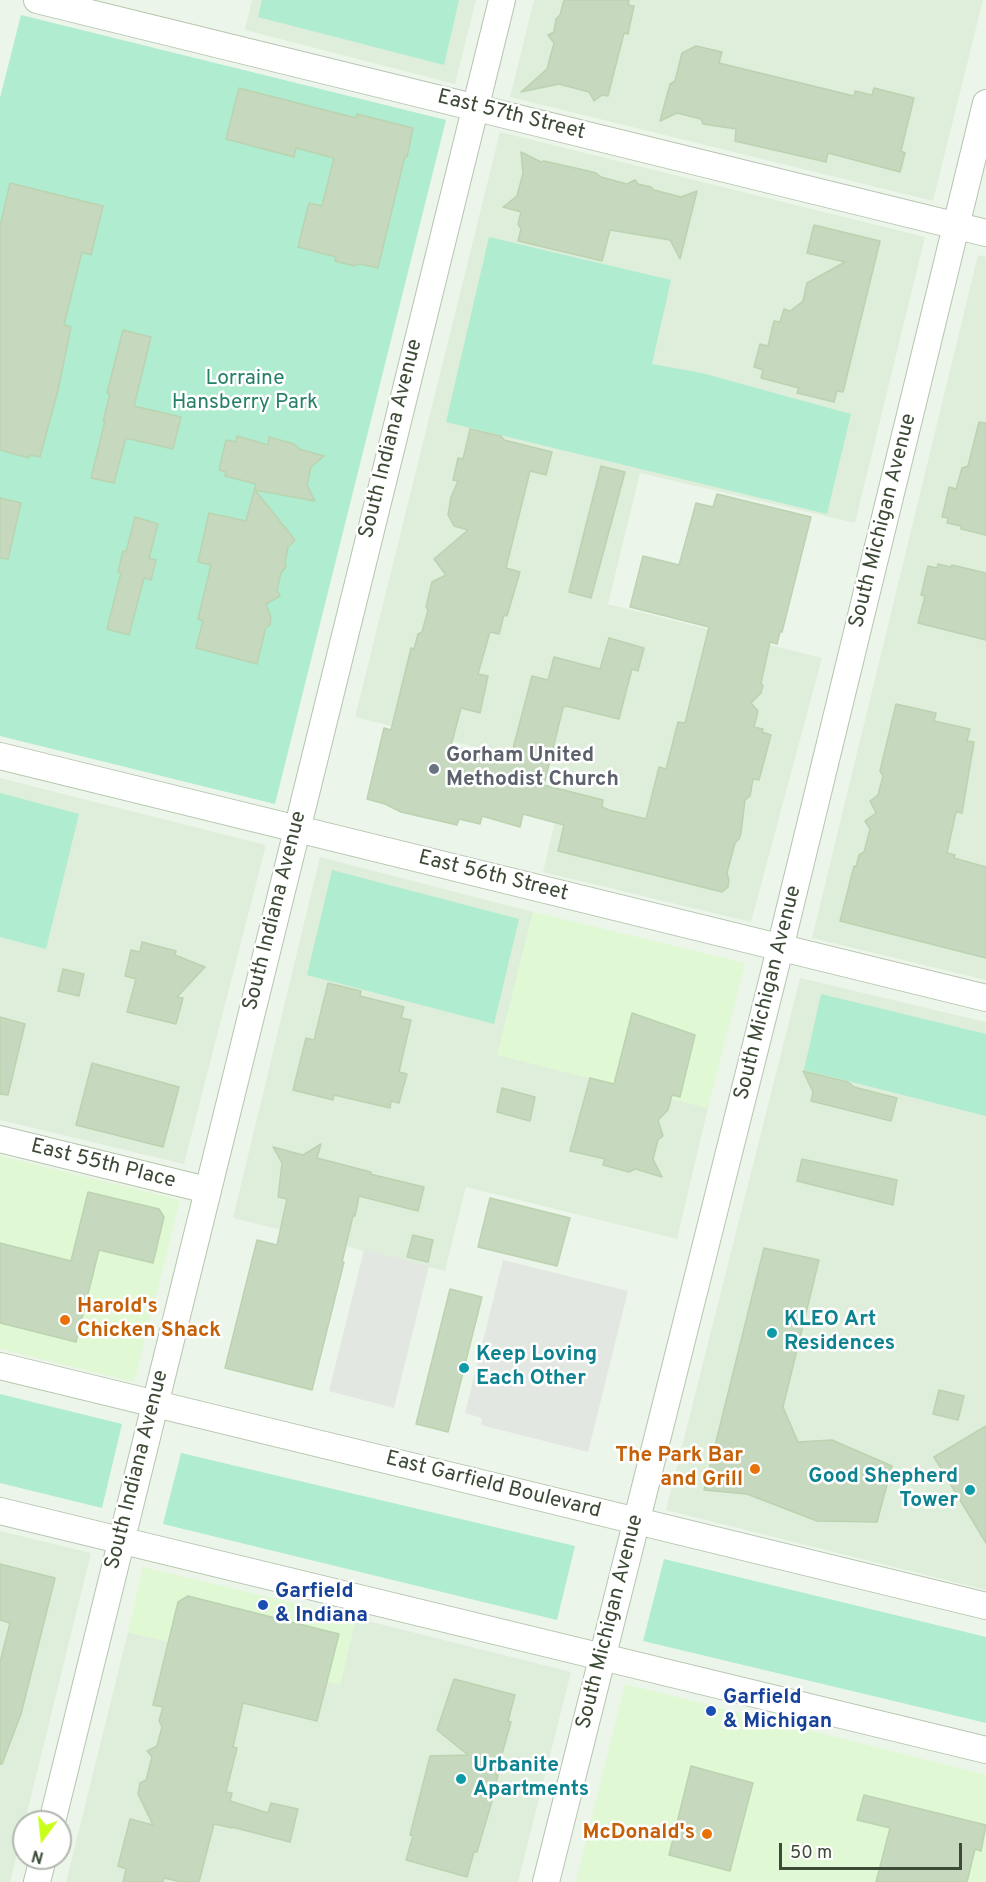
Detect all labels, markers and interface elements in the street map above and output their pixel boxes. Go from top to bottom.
street label: East 57th Street [435,85,587,147]
street label: South Indiana Avenue [355,337,429,541]
park label: Lorraine Hansberry Park [172,367,318,417]
street label: South Michigan Avenue [845,411,923,631]
place label: Gorham United Methodist Church [446,744,619,794]
marker: Gorham United Methodist Church [427,762,441,776]
street label: South Indiana Avenue [239,809,313,1013]
street label: East 56th Street [415,846,571,908]
street label: South Michigan Avenue [730,883,808,1103]
street label: East 55th Place [28,1135,178,1195]
place label: Harold's Chicken Shack [77,1295,221,1345]
place label: KLEO Art Residences [784,1308,895,1358]
marker: Harold's Chicken Shack [58,1313,72,1327]
marker: KLEO Art Residences [765,1326,779,1340]
place label: Keep Loving Each Other [476,1343,597,1393]
marker: Keep Loving Each Other [457,1361,471,1375]
street label: South Indiana Avenue [101,1368,175,1572]
place label: The Park Bar and Grill [615,1444,743,1494]
street label: East Garfield Boulevard [383,1447,603,1525]
marker: The Park Bar and Grill [748,1462,762,1476]
place label: Good Shepherd Tower [808,1465,958,1515]
marker: Good Shepherd Tower [963,1483,977,1497]
street label: South Michigan Avenue [572,1512,650,1732]
place label: Garfield & Indiana [275,1580,368,1630]
marker: Garfield & Indiana [256,1598,270,1612]
place label: Garfield & Michigan [723,1686,832,1736]
marker: Garfield & Michigan [704,1704,718,1718]
place label: Urbanite Apartments [473,1754,589,1804]
marker: Urbanite Apartments [454,1772,468,1786]
north arrow [12,1810,72,1870]
place label: McDonald's [582,1821,695,1847]
marker: McDonald's [700,1827,714,1841]
scale bar [782,1831,965,1869]
text: 50 m [790,1842,832,1865]
text: N [30,1844,46,1867]

